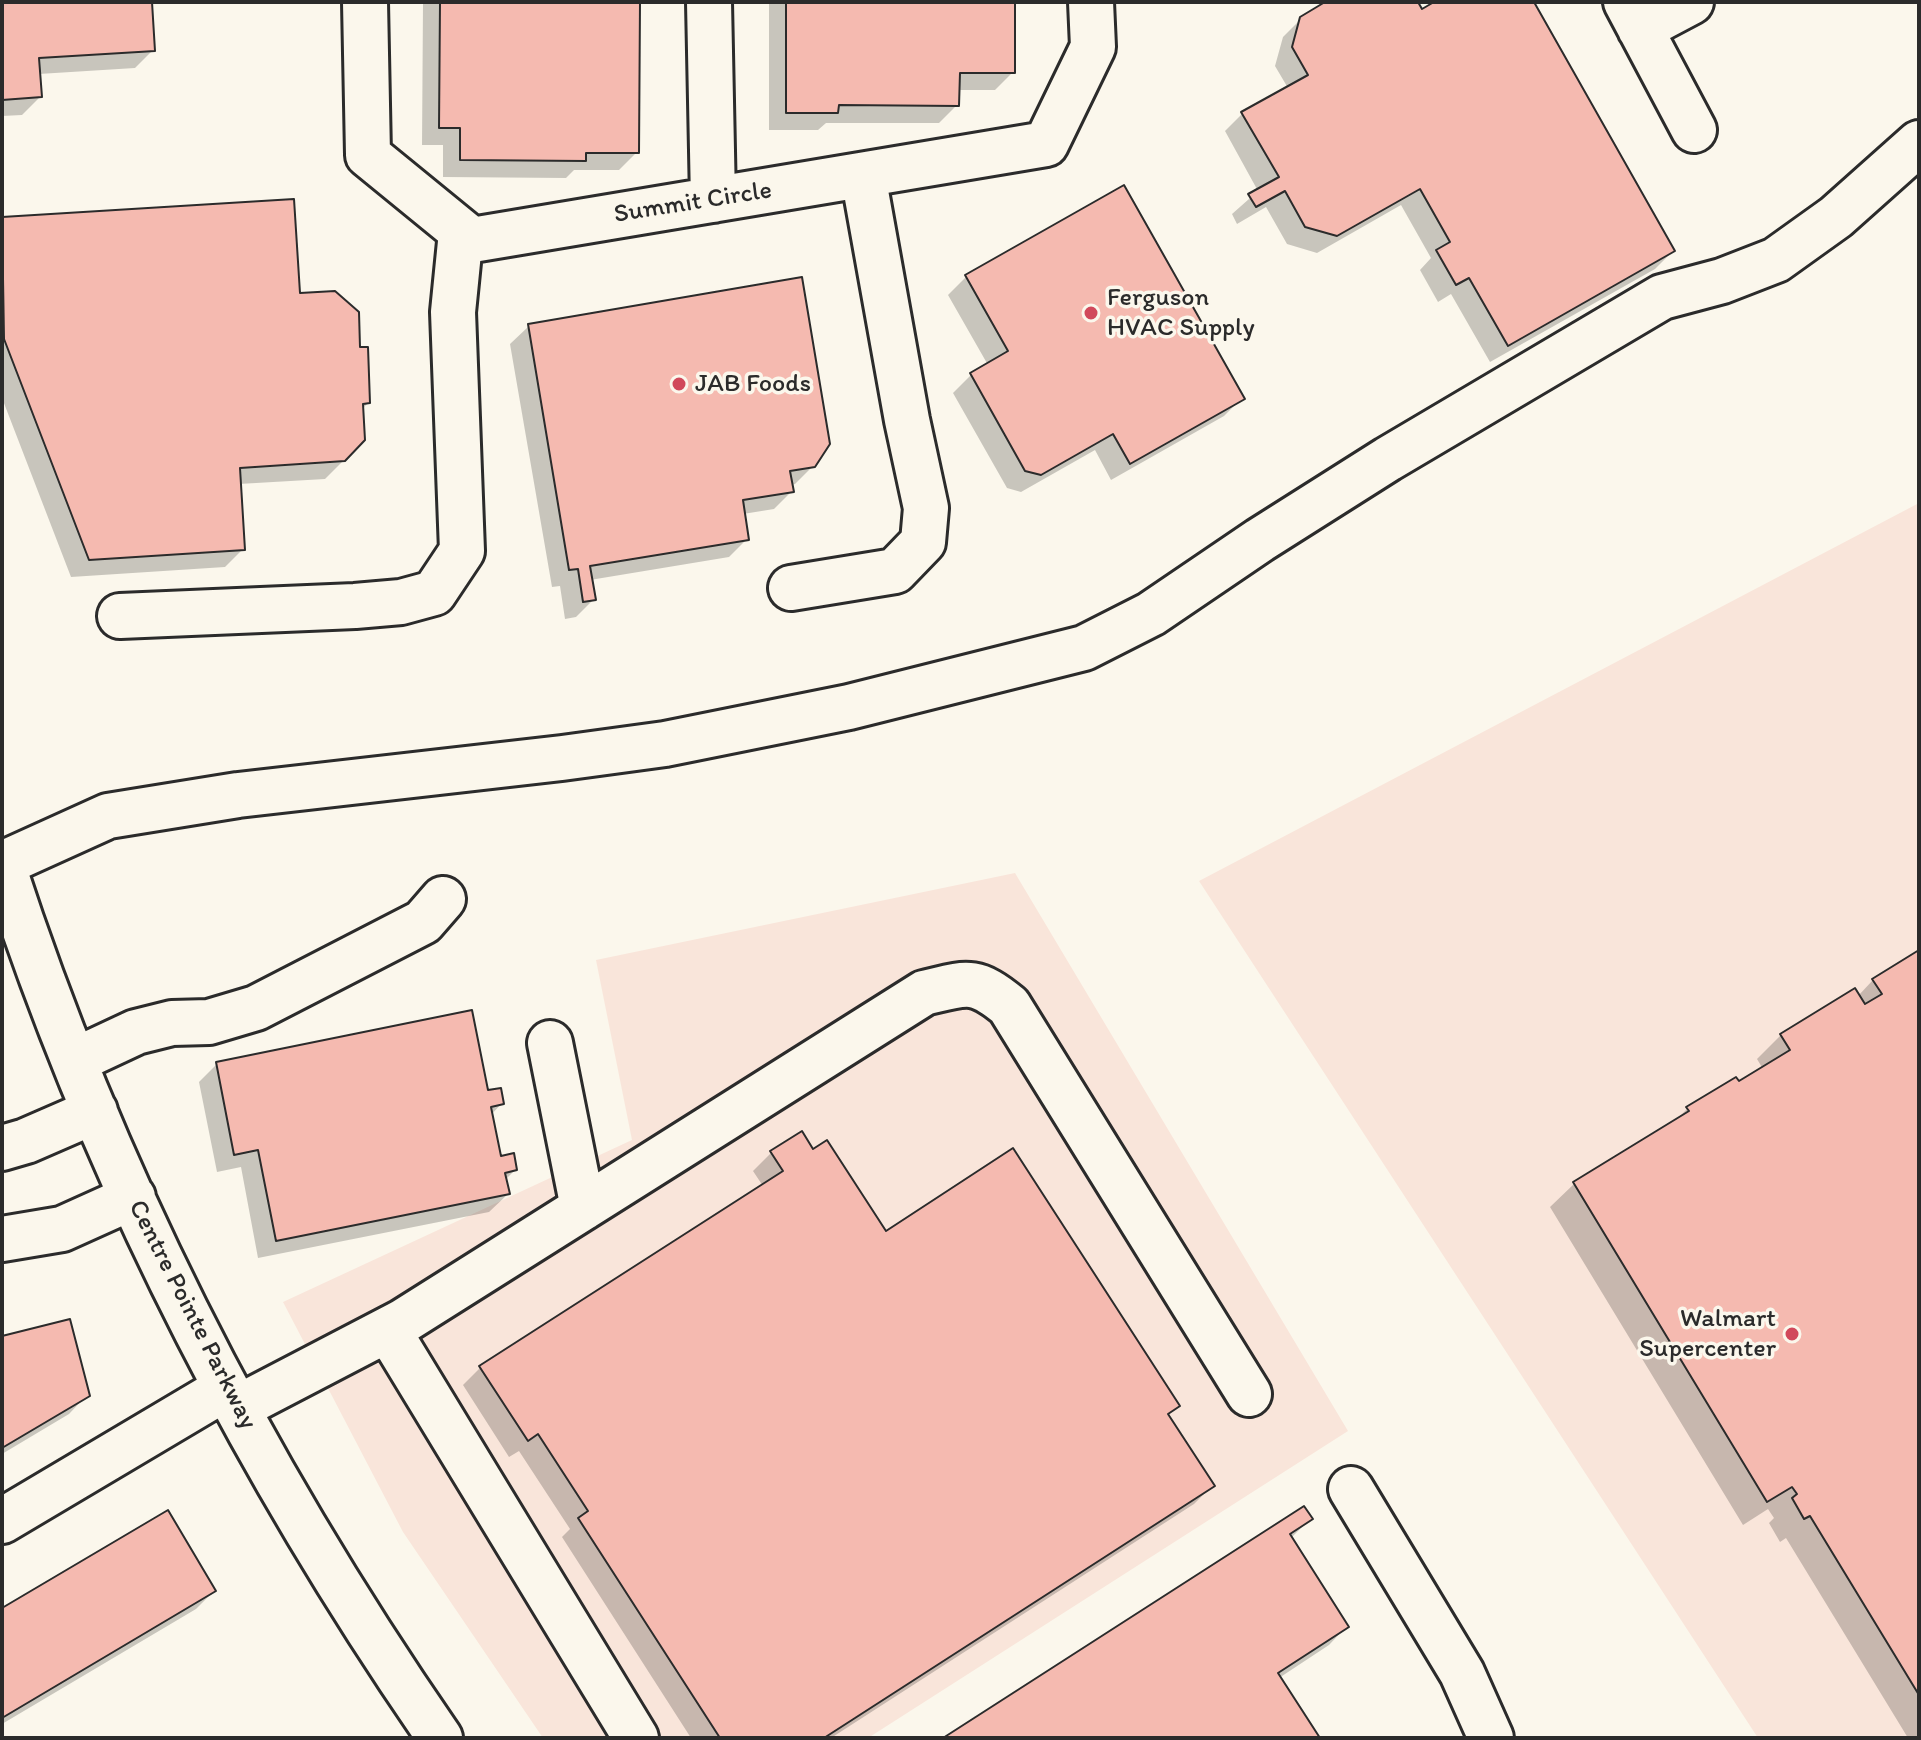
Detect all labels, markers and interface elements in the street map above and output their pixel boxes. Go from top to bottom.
street label: Summit Circle [612,175,774,231]
place label: Ferguson HVAC Supply [1107,282,1255,344]
marker: Ferguson HVAC Supply [1082,304,1100,322]
place label: JAB Foods [695,368,811,400]
marker: JAB Foods [670,375,688,393]
street label: Centre Pointe Parkway [121,1195,263,1435]
place label: Walmart Supercenter [1639,1303,1776,1364]
marker: Walmart Supercenter [1783,1325,1801,1343]

